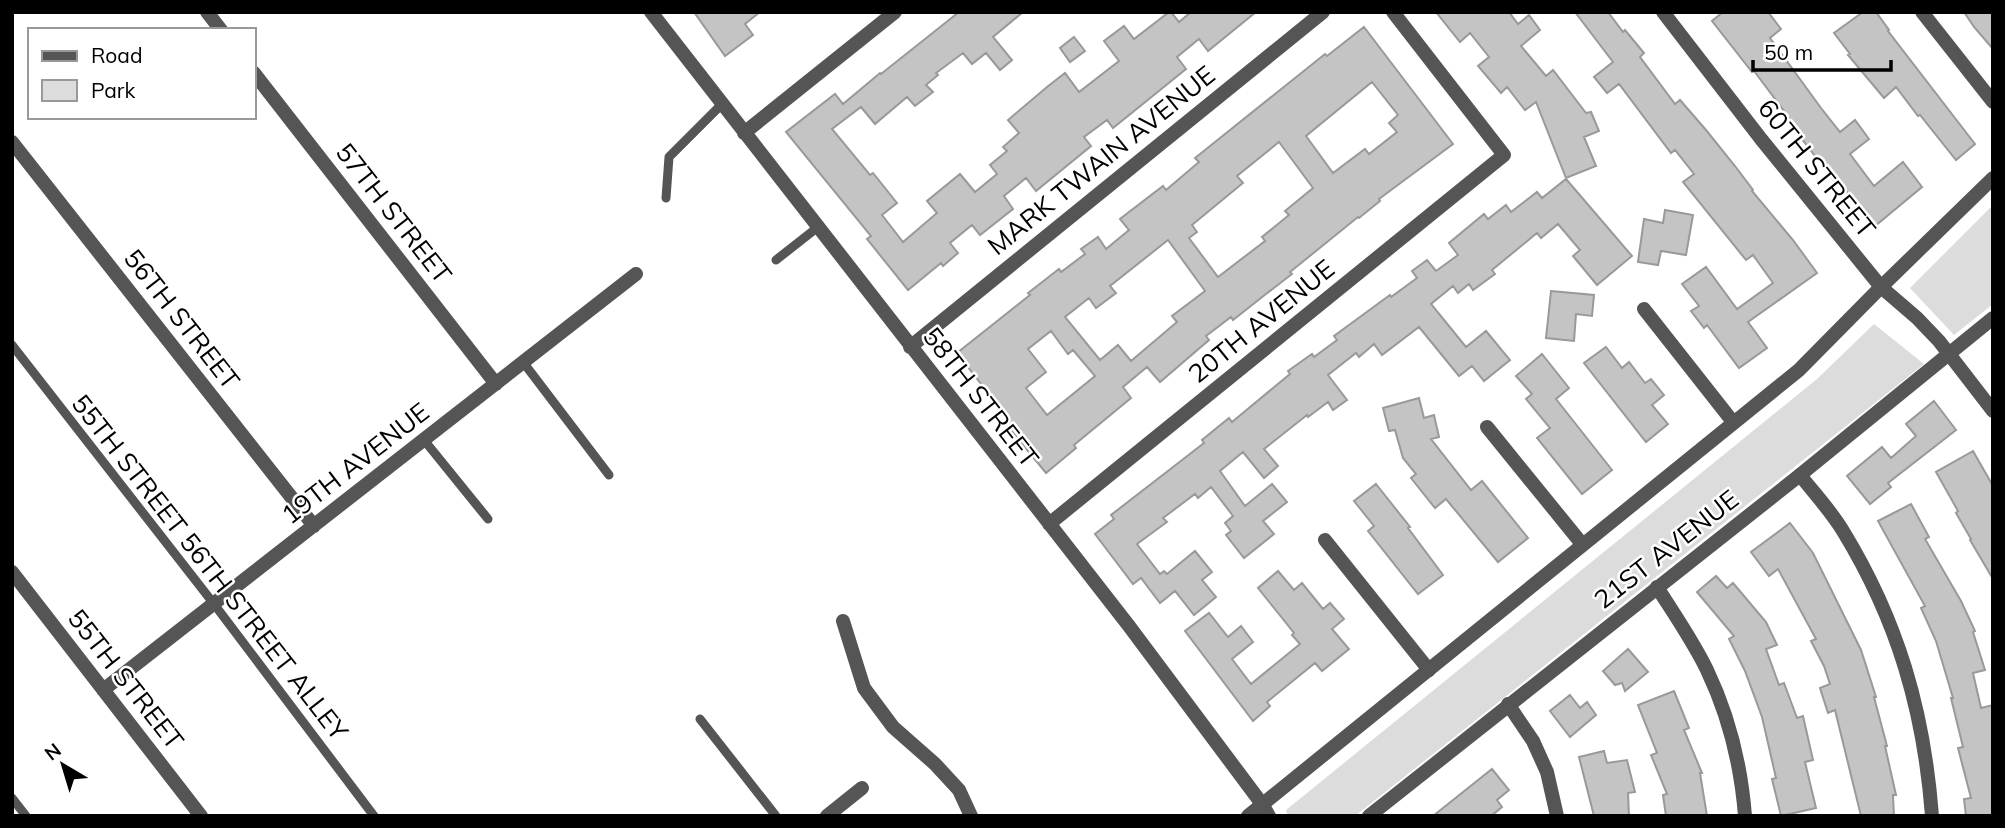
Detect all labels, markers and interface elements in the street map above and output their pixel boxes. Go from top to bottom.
legend [28,28,256,119]
scale bar [1753,28,1891,72]
text: 50 m [1764,39,1813,65]
text: Road [91,42,142,68]
street label: MARK TWAIN AVENUE [981,58,1221,262]
text: Park [91,77,135,103]
street label: 60TH STREET [1751,92,1883,244]
street label: 57TH STREET [329,136,459,290]
street label: 56TH STREET [117,242,247,396]
street label: 20TH AVENUE [1181,252,1341,390]
street label: 58TH STREET [916,320,1046,474]
street label: 55TH STREET 56TH STREET ALLEY [65,388,355,746]
street label: 19TH AVENUE [275,395,435,531]
street label: 21ST AVENUE [1587,482,1745,616]
street label: 55TH STREET [62,603,190,755]
north arrow [28,730,98,800]
text: N [39,738,66,765]

